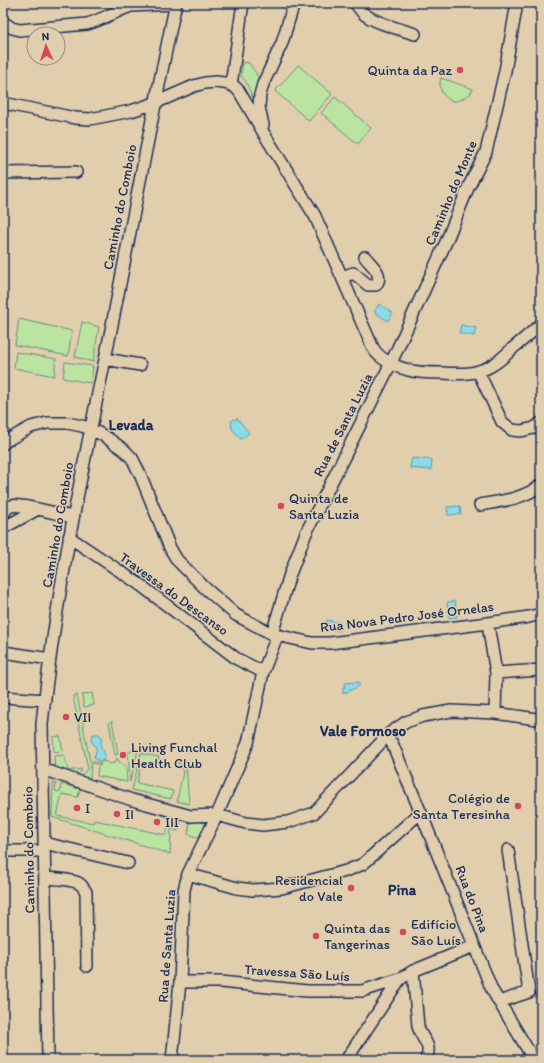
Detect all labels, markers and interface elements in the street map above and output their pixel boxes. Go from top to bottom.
north arrow [26,26,66,66]
text: N [41,30,50,43]
place label: Quinta da Paz [368,62,452,79]
marker: Quinta da Paz [455,65,465,75]
street label: Caminho do Monte [421,138,481,248]
street label: Caminho do Comboio [100,143,140,271]
street label: Rua de Santa Luzia [310,370,376,479]
district label: Levada [109,416,154,434]
street label: Caminho do Comboio [39,461,77,589]
place label: Quinta de Santa Luzia [289,490,359,523]
marker: Quinta de Santa Luzia [276,501,286,511]
street label: Travessa do Descanso [116,549,232,639]
street label: Rua Nova Pedro José Ornelas [319,598,495,636]
place label: VII [74,709,91,726]
marker: VII [61,712,71,722]
district label: Vale Formoso [320,722,407,740]
place label: Living Funchal Health Club [131,739,218,772]
marker: Living Funchal Health Club [118,750,128,760]
street label: Caminho do Comboio [19,786,39,914]
place label: Colégio de Santa Teresinha [413,790,511,823]
place label: I [85,800,90,817]
marker: Colégio de Santa Teresinha [513,801,523,811]
marker: I [72,803,82,813]
place label: II [125,806,134,823]
marker: II [112,809,122,819]
place label: III [165,814,179,831]
marker: III [152,817,162,827]
street label: Rua do Pina [451,863,493,935]
place label: Residencial do Vale [275,872,343,905]
district label: Pina [388,881,417,899]
marker: Residencial do Vale [346,883,356,893]
street label: Rua de Santa Luzia [155,889,179,1003]
place label: Edifício São Luís [411,916,461,949]
place label: Quinta das Tangerinas [324,920,390,953]
marker: Edifício São Luís [398,927,408,937]
marker: Quinta das Tangerinas [311,931,321,941]
street label: Travessa São Luís [244,961,350,985]

